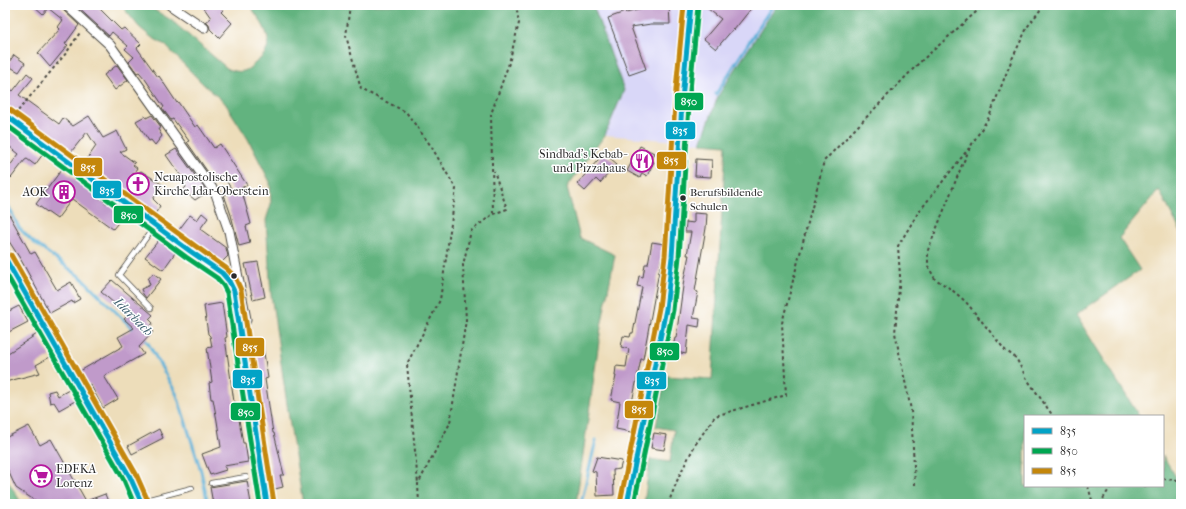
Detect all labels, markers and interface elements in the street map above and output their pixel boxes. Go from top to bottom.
line badge: 850 [674,92,704,111]
text: 850 [681,95,697,108]
line badge: 835 [665,121,696,140]
text: 835 [673,124,688,137]
place label: Sindbad's Kebab- und Pizzahaus [539,147,628,175]
restaurant icon: Sindbad's Kebab- und Pizzahaus [629,148,655,174]
line badge: 855 [656,151,687,170]
text: 855 [664,154,679,167]
line badge: 855 [73,157,103,177]
text: 855 [81,161,96,174]
place label: Neuapostolische Kirche Idar-Oberstein [154,170,269,198]
church icon: Neuapostolische Kirche Idar-Oberstein [125,171,151,197]
building icon: AOK [51,179,77,205]
line badge: 835 [92,180,122,199]
text: 835 [100,184,115,197]
place label: AOK [21,185,49,199]
place label: Berufsbildende Schulen [690,186,763,213]
marker: Berufsbildende Schulen [678,193,688,203]
line badge: 850 [113,205,144,224]
text: 850 [121,209,137,222]
unlabelled marker [229,271,239,281]
water label: Idarbach [110,293,156,339]
line badge: 855 [235,337,265,357]
text: 855 [243,341,258,354]
line badge: 850 [649,342,680,361]
text: 850 [657,345,673,358]
line badge: 835 [232,369,263,389]
line badge: 835 [636,371,667,390]
text: 835 [241,373,256,386]
text: 835 [645,374,660,387]
line badge: 855 [624,400,654,419]
line badge: 850 [230,402,261,421]
text: 855 [632,403,647,416]
text: 850 [238,406,254,419]
legend [1024,415,1164,487]
text: 835 [1060,424,1076,438]
text: 850 [1060,444,1078,458]
place label: EDEKA Lorenz [56,462,96,490]
supermarket icon: EDEKA Lorenz [28,463,54,489]
text: 855 [1060,464,1076,478]

